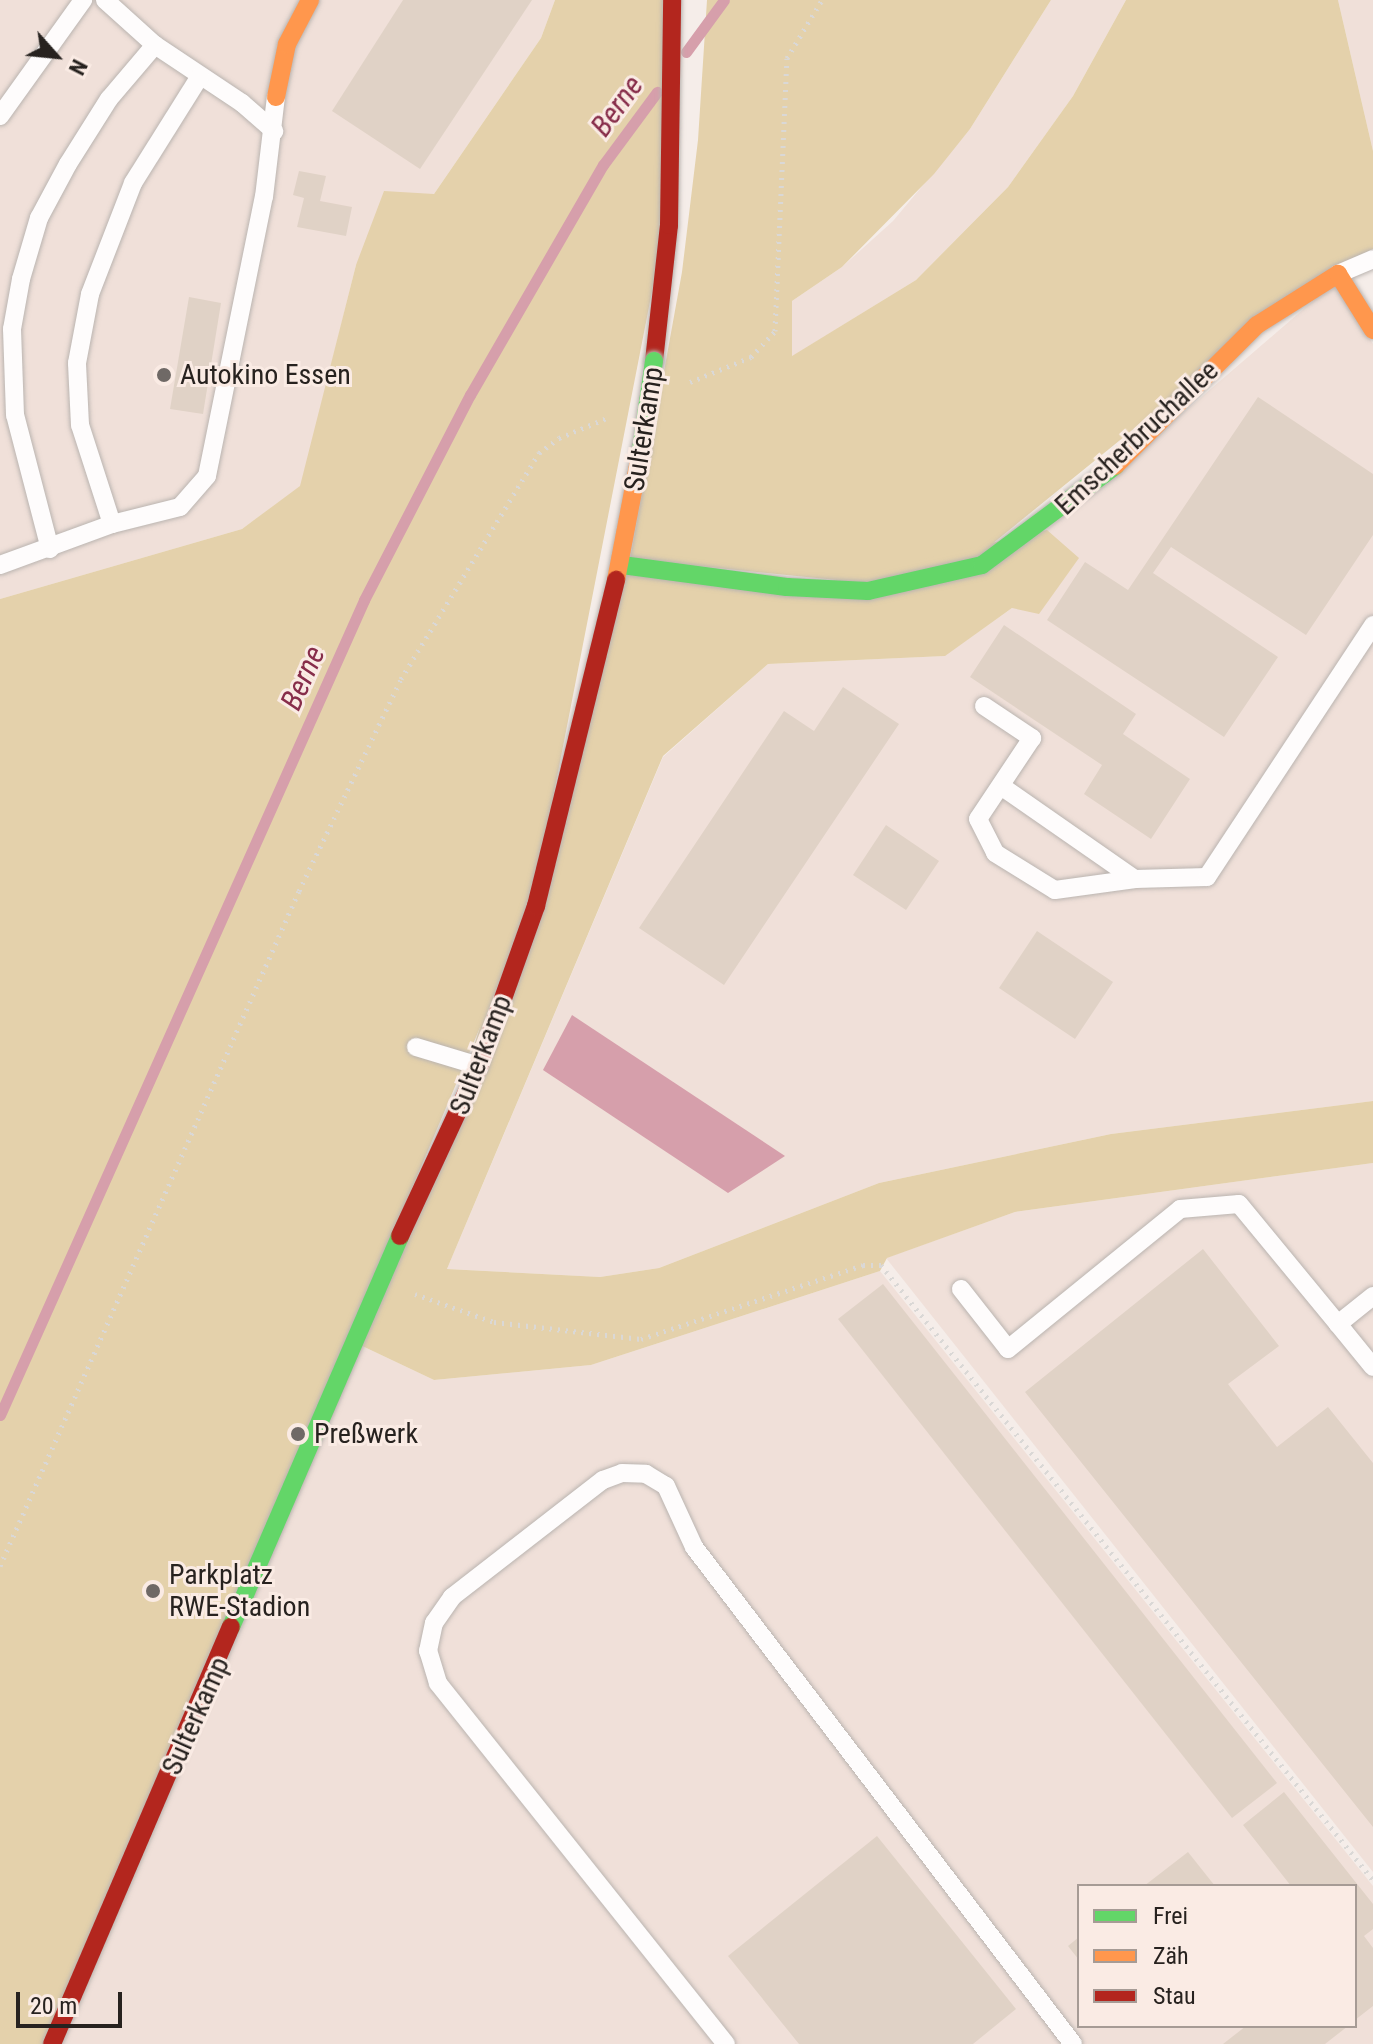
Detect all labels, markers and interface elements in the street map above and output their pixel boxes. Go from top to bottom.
north arrow [16,16,96,96]
text: N [64,55,92,79]
water label: Berne [583,69,651,143]
street label: Emscherbruchallee [1048,354,1226,522]
place label: Autokino Essen [180,358,351,392]
street label: Sulterkamp [618,364,670,494]
marker: Autokino Essen [155,366,173,384]
water label: Berne [273,640,333,716]
street label: Sulterkamp [443,990,519,1120]
place label: Preßwerk [314,1417,418,1451]
marker: Preßwerk [289,1425,307,1443]
place label: Parkplatz RWE-Stadion [169,1558,310,1624]
marker: Parkplatz RWE-Stadion [144,1582,162,1600]
street label: Sulterkamp [155,1652,237,1780]
legend [1077,1884,1357,2028]
text: Frei [1153,1902,1188,1930]
text: Zäh [1153,1942,1189,1970]
scale bar [20,1976,126,2026]
text: Stau [1153,1982,1196,2010]
text: 20 m [30,1992,77,2020]

